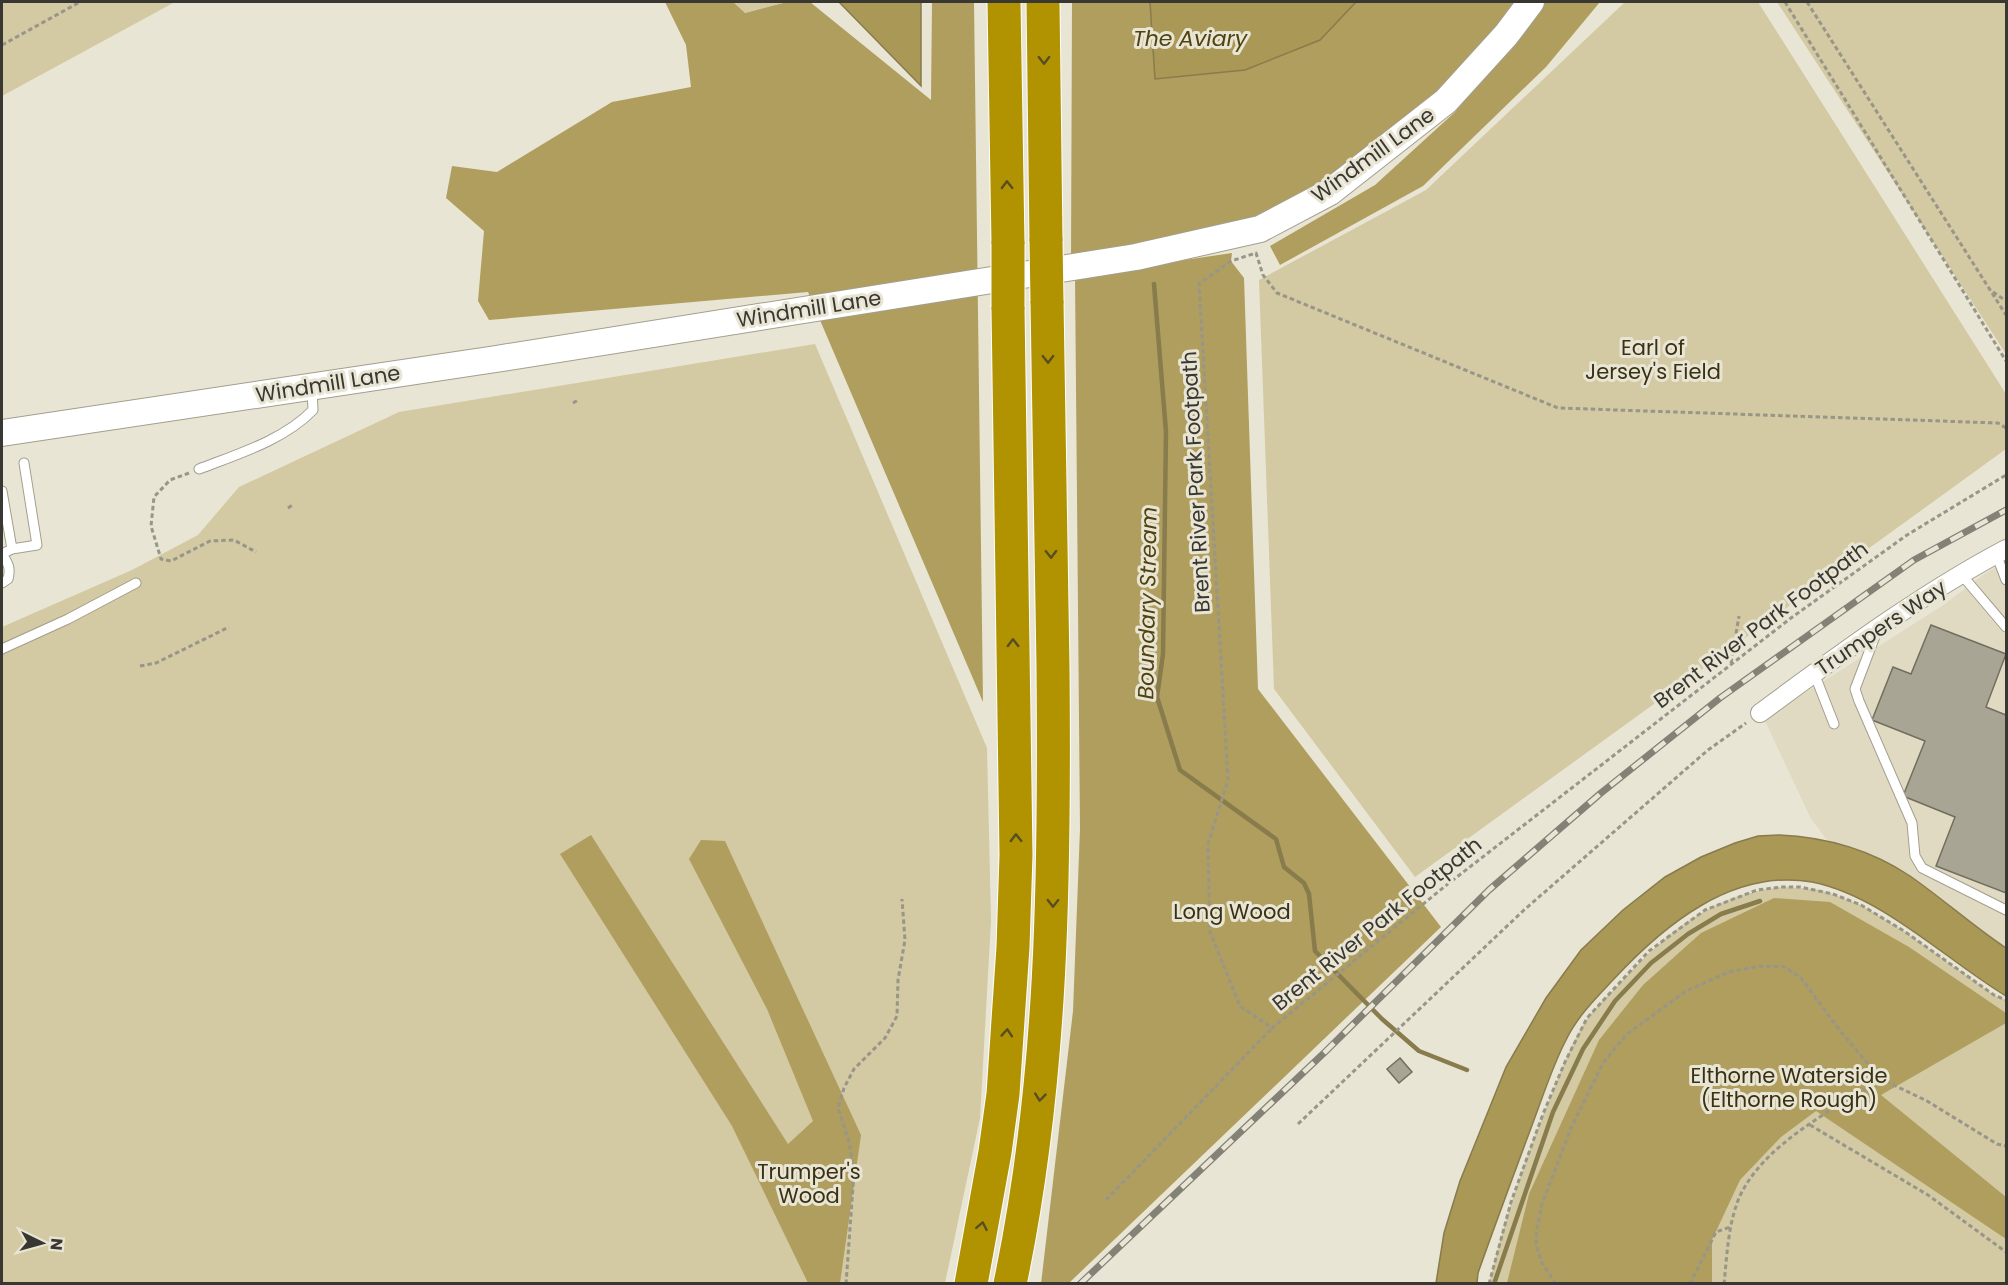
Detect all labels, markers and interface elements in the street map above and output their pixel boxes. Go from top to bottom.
water label: The Aviary [1133,23,1249,54]
one-way arrow [1037,55,1050,64]
street label: Windmill Lane [1305,100,1440,209]
one-way arrow [1001,181,1013,190]
street label: Windmill Lane [735,283,883,334]
park label: Earl of Jersey's Field [1585,333,1721,386]
street label: Brent River Park Footpath [1174,351,1217,614]
one-way arrow [1041,355,1054,364]
street label: Windmill Lane [254,358,402,409]
water label: Boundary Stream [1130,506,1165,700]
street label: Brent River Park Footpath [1647,534,1874,715]
one-way arrow [1045,550,1057,559]
street label: Trumpers Way [1809,573,1952,682]
one-way arrow [1007,639,1019,648]
street label: Brent River Park Footpath [1266,830,1488,1017]
one-way arrow [1009,834,1022,843]
park label: Long Wood [1173,897,1291,926]
one-way arrow [1047,898,1059,907]
one-way arrow [1001,1028,1014,1037]
park label: Elthorne Waterside (Elthorne Rough) [1691,1061,1887,1114]
one-way arrow [1034,1093,1046,1102]
park label: Trumper's Wood [757,1157,861,1210]
north arrow [12,1213,72,1273]
one-way arrow [975,1221,988,1231]
text: N [44,1237,68,1251]

